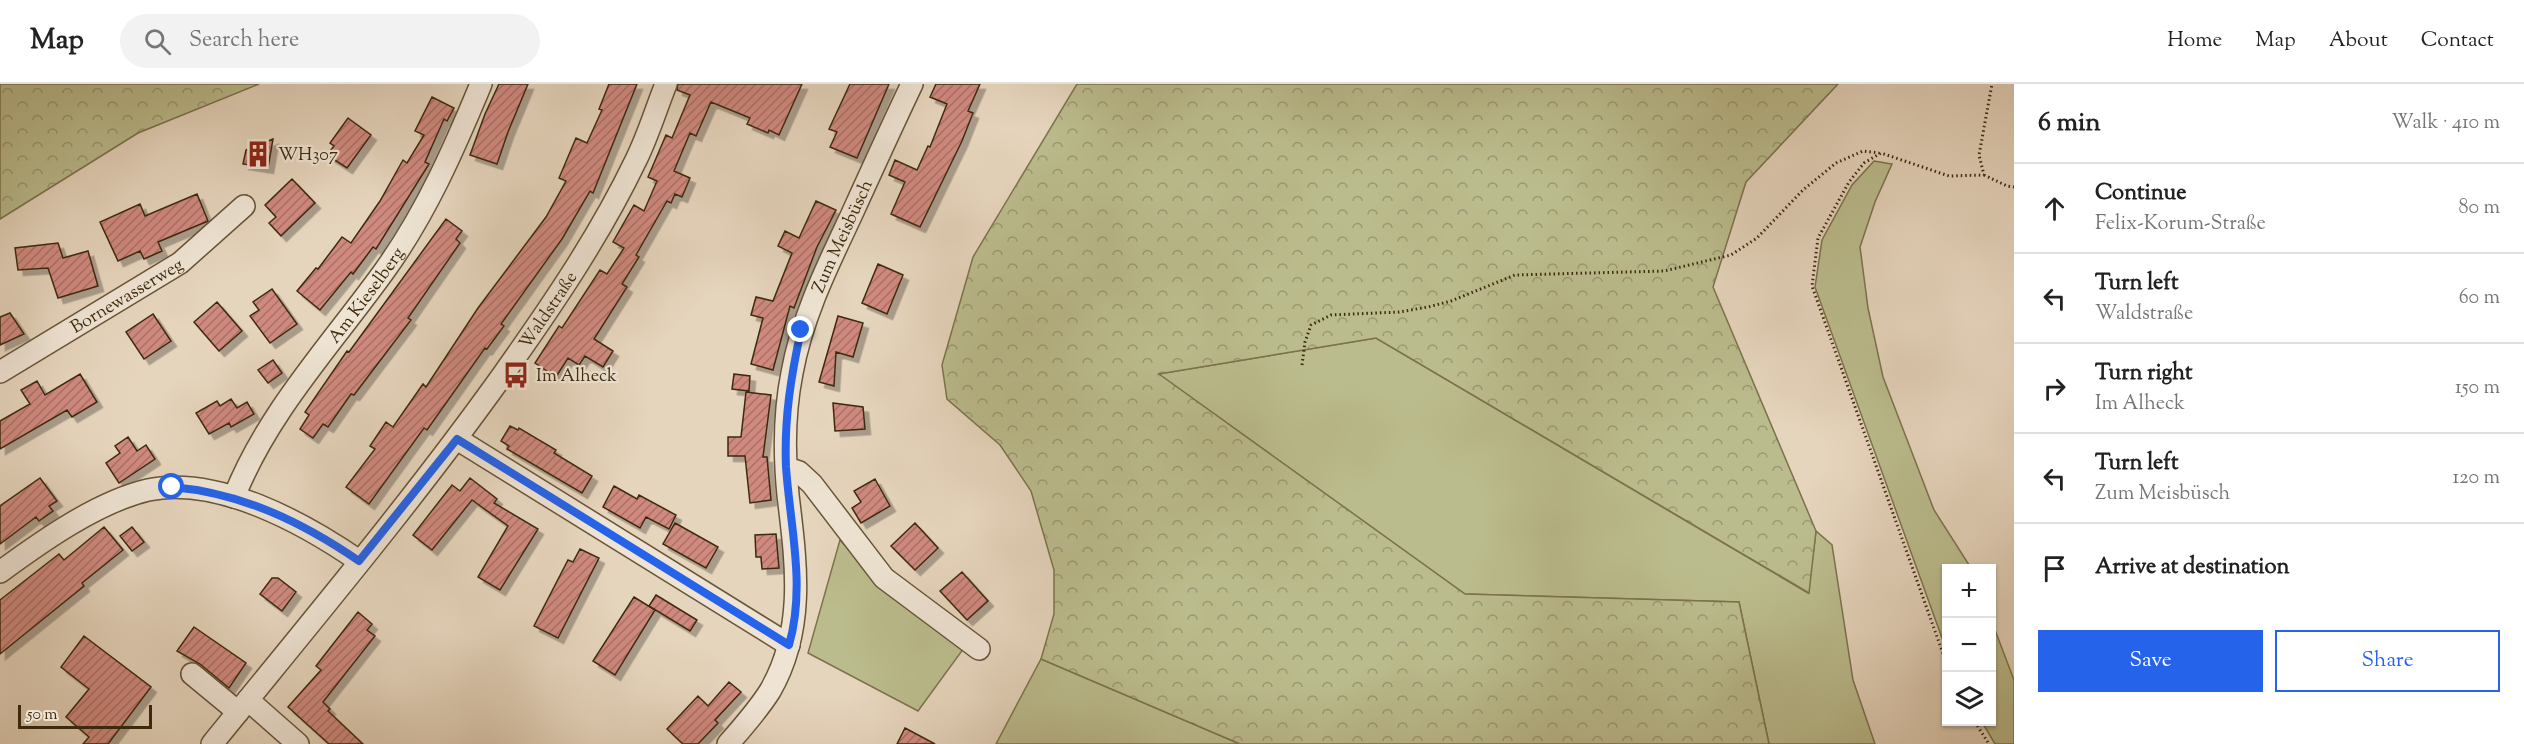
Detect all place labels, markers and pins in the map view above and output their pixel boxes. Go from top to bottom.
building icon: WH307 [243,139,273,169]
place label: WH307 [278,143,338,169]
bus stop icon: Im Alheck [501,360,531,390]
place label: Im Alheck [536,364,617,390]

